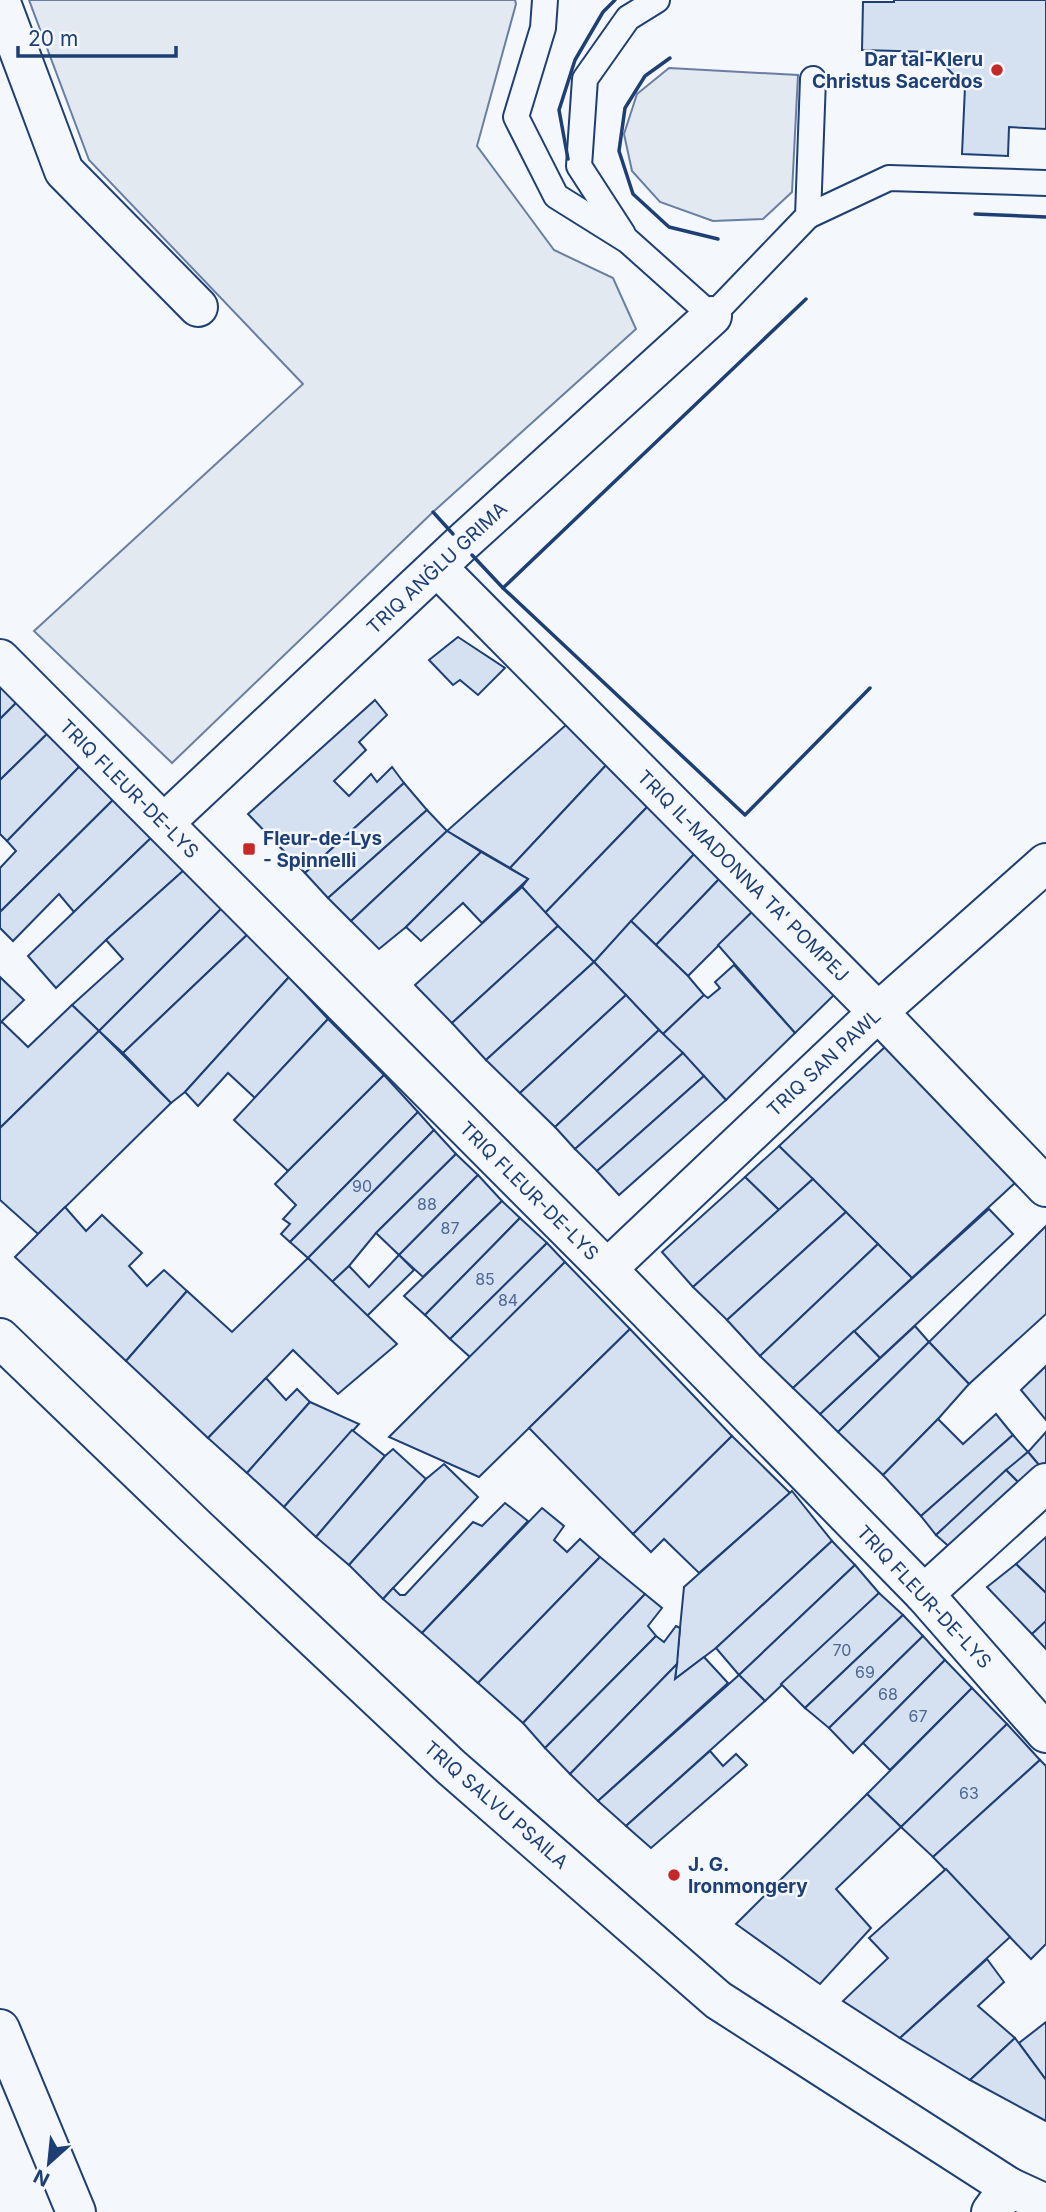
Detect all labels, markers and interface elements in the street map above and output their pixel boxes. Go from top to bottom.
scale bar [18,14,175,58]
text: 20 m [28,26,78,51]
place label: Dar tal-Kleru Christus Sacerdos [812,48,983,93]
marker: Dar tal-Kleru Christus Sacerdos [989,62,1005,78]
street label: TRIQ ANĠLU GRIMA [362,497,512,639]
street label: TRIQ FLEUR-DE-LYS [55,715,203,863]
street label: TRIQ IL-MADONNA TA' POMPEJ [632,765,854,987]
place label: Fleur-de-Lys - Spinnelli [263,827,382,872]
marker: Fleur-de-Lys - Spinnelli [241,841,257,857]
street label: TRIQ SAN PAWL [763,1005,885,1121]
street label: TRIQ FLEUR-DE-LYS [455,1117,603,1265]
house number: 90 [352,1176,372,1196]
house number: 88 [417,1194,437,1214]
house number: 87 [441,1218,459,1238]
house number: 85 [475,1269,495,1289]
house number: 84 [498,1290,518,1310]
street label: TRIQ FLEUR-DE-LYS [852,1521,996,1673]
house number: 70 [833,1640,851,1660]
house number: 69 [855,1662,875,1682]
house number: 68 [878,1684,898,1704]
house number: 67 [909,1706,927,1726]
street label: TRIQ SALVU PSAILA [419,1736,573,1874]
house number: 63 [959,1783,979,1803]
place label: J. G. Ironmongery [688,1853,808,1898]
marker: J. G. Ironmongery [666,1867,682,1883]
north arrow [14,2128,84,2198]
text: N [30,2164,53,2191]

